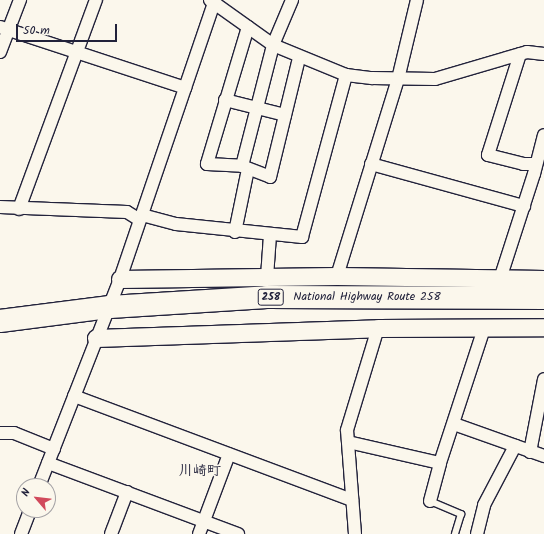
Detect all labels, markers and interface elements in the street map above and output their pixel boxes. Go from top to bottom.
scale bar [18,16,119,42]
text: 50 m [23,21,50,40]
road number: 258 [257,288,285,306]
street label: National Highway Route 258 [293,290,441,304]
district label: 川崎町 [179,463,221,479]
north arrow [16,478,56,518]
text: N [17,486,36,500]

